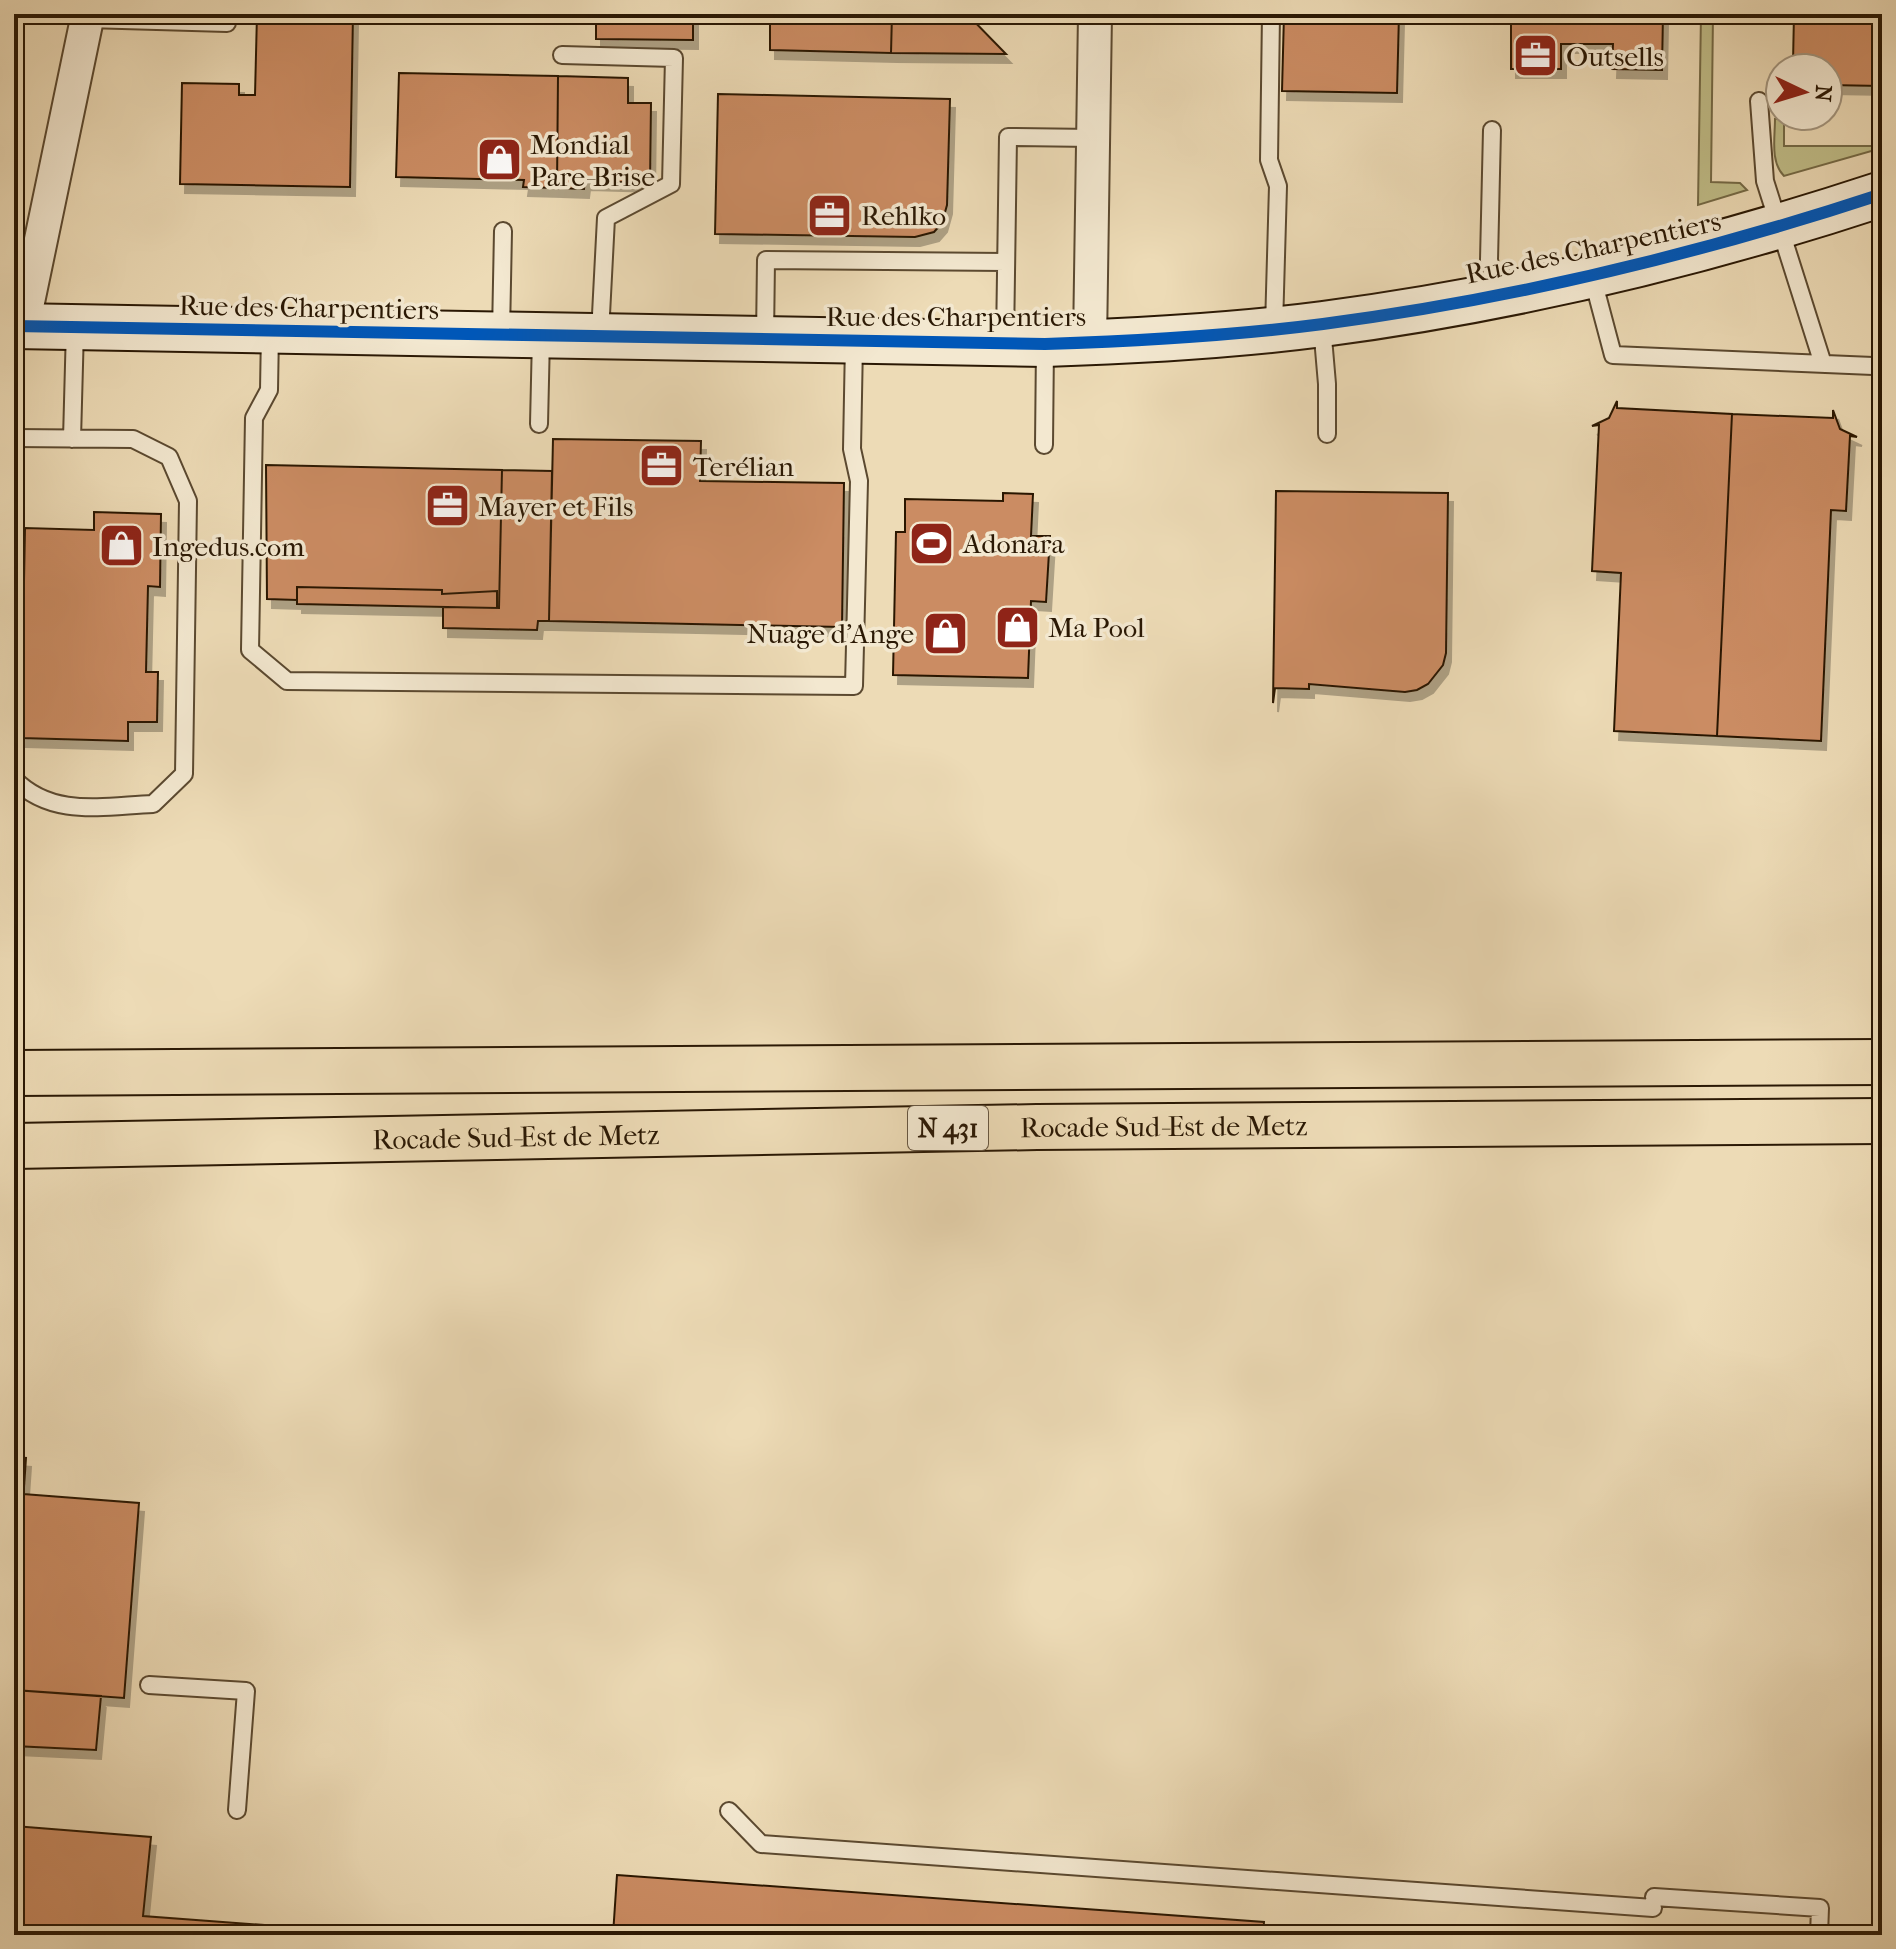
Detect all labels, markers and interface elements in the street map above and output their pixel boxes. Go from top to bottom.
office icon: Outsells [1511,32,1559,80]
place label: Outsells [1566,40,1664,73]
north arrow [1764,52,1844,132]
text: N [1809,84,1837,103]
place label: Mondial Pare-Brise [530,128,655,193]
shop icon: Mondial Pare-Brise [475,136,523,184]
office icon: Rehlko [806,191,854,239]
place label: Rehlko [861,199,946,232]
street label: Rue des Charpentiers [1462,204,1724,291]
street label: Rue des Charpentiers [179,289,439,326]
street label: Rue des Charpentiers [826,300,1086,333]
office icon: Terélian [638,442,686,490]
place label: Terélian [693,450,794,483]
office icon: Mayer et Fils [423,482,471,530]
place label: Mayer et Fils [478,490,633,523]
sports icon: Adonara [908,519,956,567]
shop icon: Ingedus.com [97,522,145,570]
place label: Adonara [962,527,1066,560]
place label: Ingedus.com [152,530,305,563]
shop icon: Ma Pool [993,603,1041,651]
shop icon: Nuage d'Ange [921,609,969,657]
place label: Ma Pool [1048,611,1145,644]
place label: Nuage d'Ange [746,617,914,650]
road number: N 431 [908,1106,988,1150]
street label: Rocade Sud-Est de Metz [1020,1109,1308,1144]
street label: Rocade Sud-Est de Metz [372,1118,660,1156]

